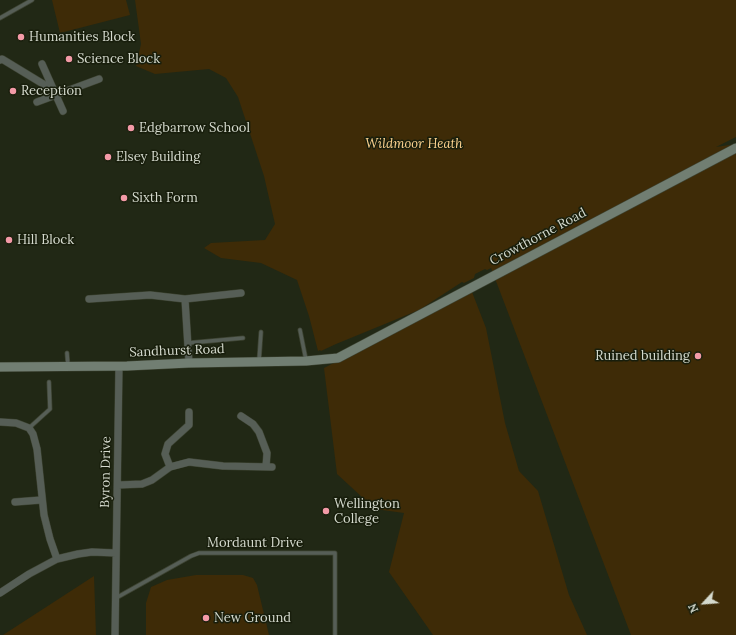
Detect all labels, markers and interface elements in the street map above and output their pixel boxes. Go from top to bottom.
place label: Humanities Block [29,29,135,45]
marker: Humanities Block [16,32,26,42]
place label: Science Block [77,51,160,67]
marker: Science Block [64,54,74,64]
place label: Reception [21,83,82,99]
marker: Reception [8,86,18,96]
place label: Edgbarrow School [139,120,250,136]
marker: Edgbarrow School [126,123,136,133]
park label: Wildmoor Heath [365,136,463,152]
place label: Elsey Building [116,149,200,165]
marker: Elsey Building [103,152,113,162]
place label: Sixth Form [132,190,198,206]
marker: Sixth Form [119,193,129,203]
street label: Crowthorne Road [487,205,589,269]
place label: Hill Block [17,232,74,248]
marker: Hill Block [4,235,14,245]
street label: Sandhurst Road [129,342,225,360]
place label: Ruined building [595,348,690,364]
marker: Ruined building [693,351,703,361]
street label: Byron Drive [98,436,114,508]
place label: Wellington College [334,496,400,527]
marker: Wellington College [321,506,331,516]
street label: Mordaunt Drive [207,535,303,551]
north arrow [684,583,724,623]
text: N [685,601,701,615]
place label: New Ground [214,610,291,626]
marker: New Ground [201,613,211,623]

